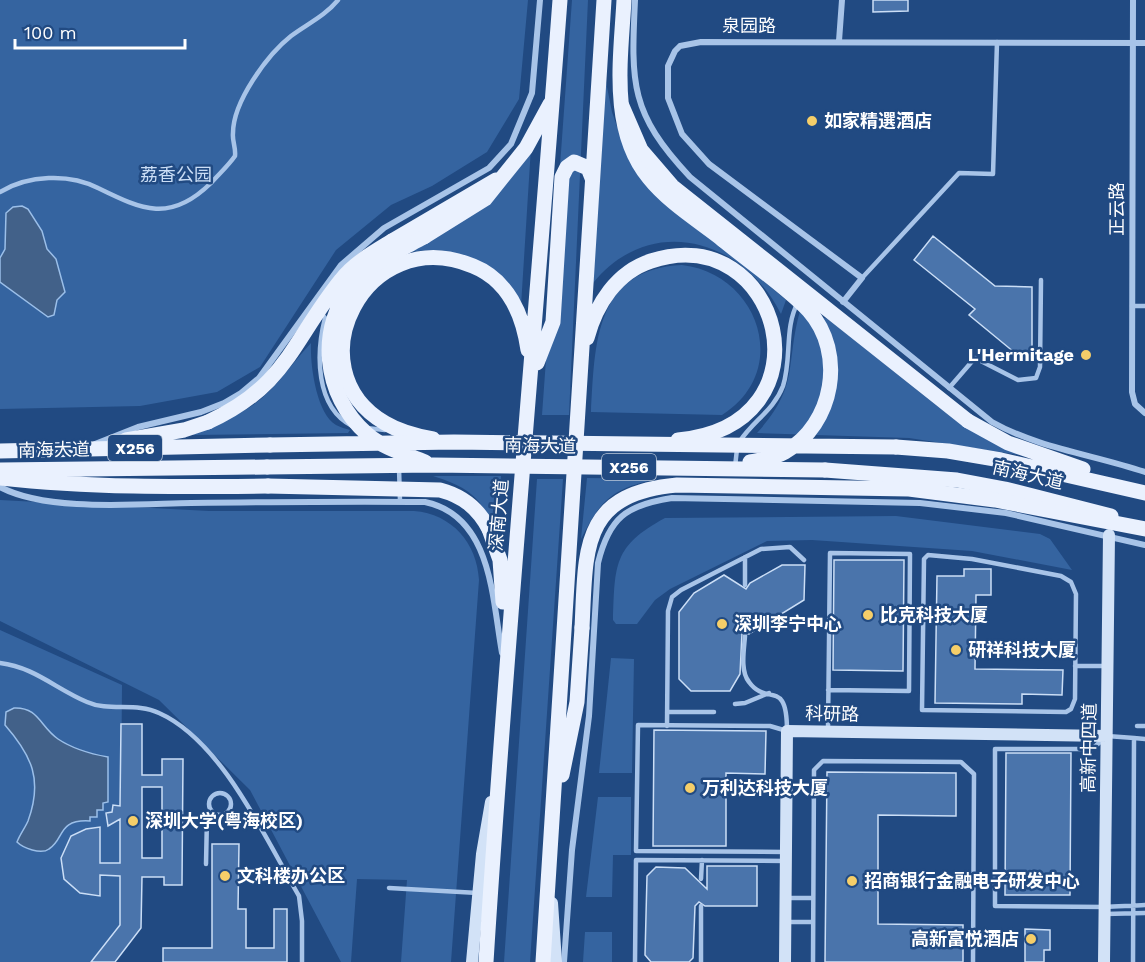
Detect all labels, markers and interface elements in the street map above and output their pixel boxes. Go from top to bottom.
scale bar [15,12,184,50]
street label: 泉园路 [722,15,776,36]
text: 100 m [24,22,77,43]
place label: 如家精選酒店 [824,110,932,131]
marker: 如家精選酒店 [805,114,819,128]
park label: 荔香公园 [140,164,212,185]
street label: 正云路 [1106,182,1127,236]
place label: L'Hermitage [968,344,1074,365]
marker: L'Hermitage [1079,348,1093,362]
street label: 南海大道 [504,434,576,457]
road number: X256 [108,435,162,461]
street label: 南海大道 [18,438,90,461]
road number: X256 [602,454,656,480]
street label: 南海大道 [991,456,1066,493]
street label: 深南大道 [485,478,512,552]
place label: 比克科技大厦 [880,604,988,625]
marker: 比克科技大厦 [861,608,875,622]
place label: 深圳李宁中心 [734,613,842,634]
marker: 深圳李宁中心 [715,617,729,631]
place label: 研祥科技大厦 [968,639,1076,660]
marker: 研祥科技大厦 [949,643,963,657]
street label: 科研路 [805,703,859,724]
street label: 高新中四道 [1077,703,1100,793]
place label: 万利达科技大厦 [702,777,828,798]
marker: 万利达科技大厦 [683,781,697,795]
place label: 深圳大学(粤海校区) [145,810,303,831]
marker: 深圳大学(粤海校区) [126,814,140,828]
place label: 文科楼办公区 [237,865,345,886]
marker: 文科楼办公区 [218,869,232,883]
place label: 招商银行金融电子研发中心 [864,870,1080,891]
marker: 招商银行金融电子研发中心 [845,874,859,888]
place label: 高新富悦酒店 [911,928,1019,949]
marker: 高新富悦酒店 [1024,932,1038,946]

